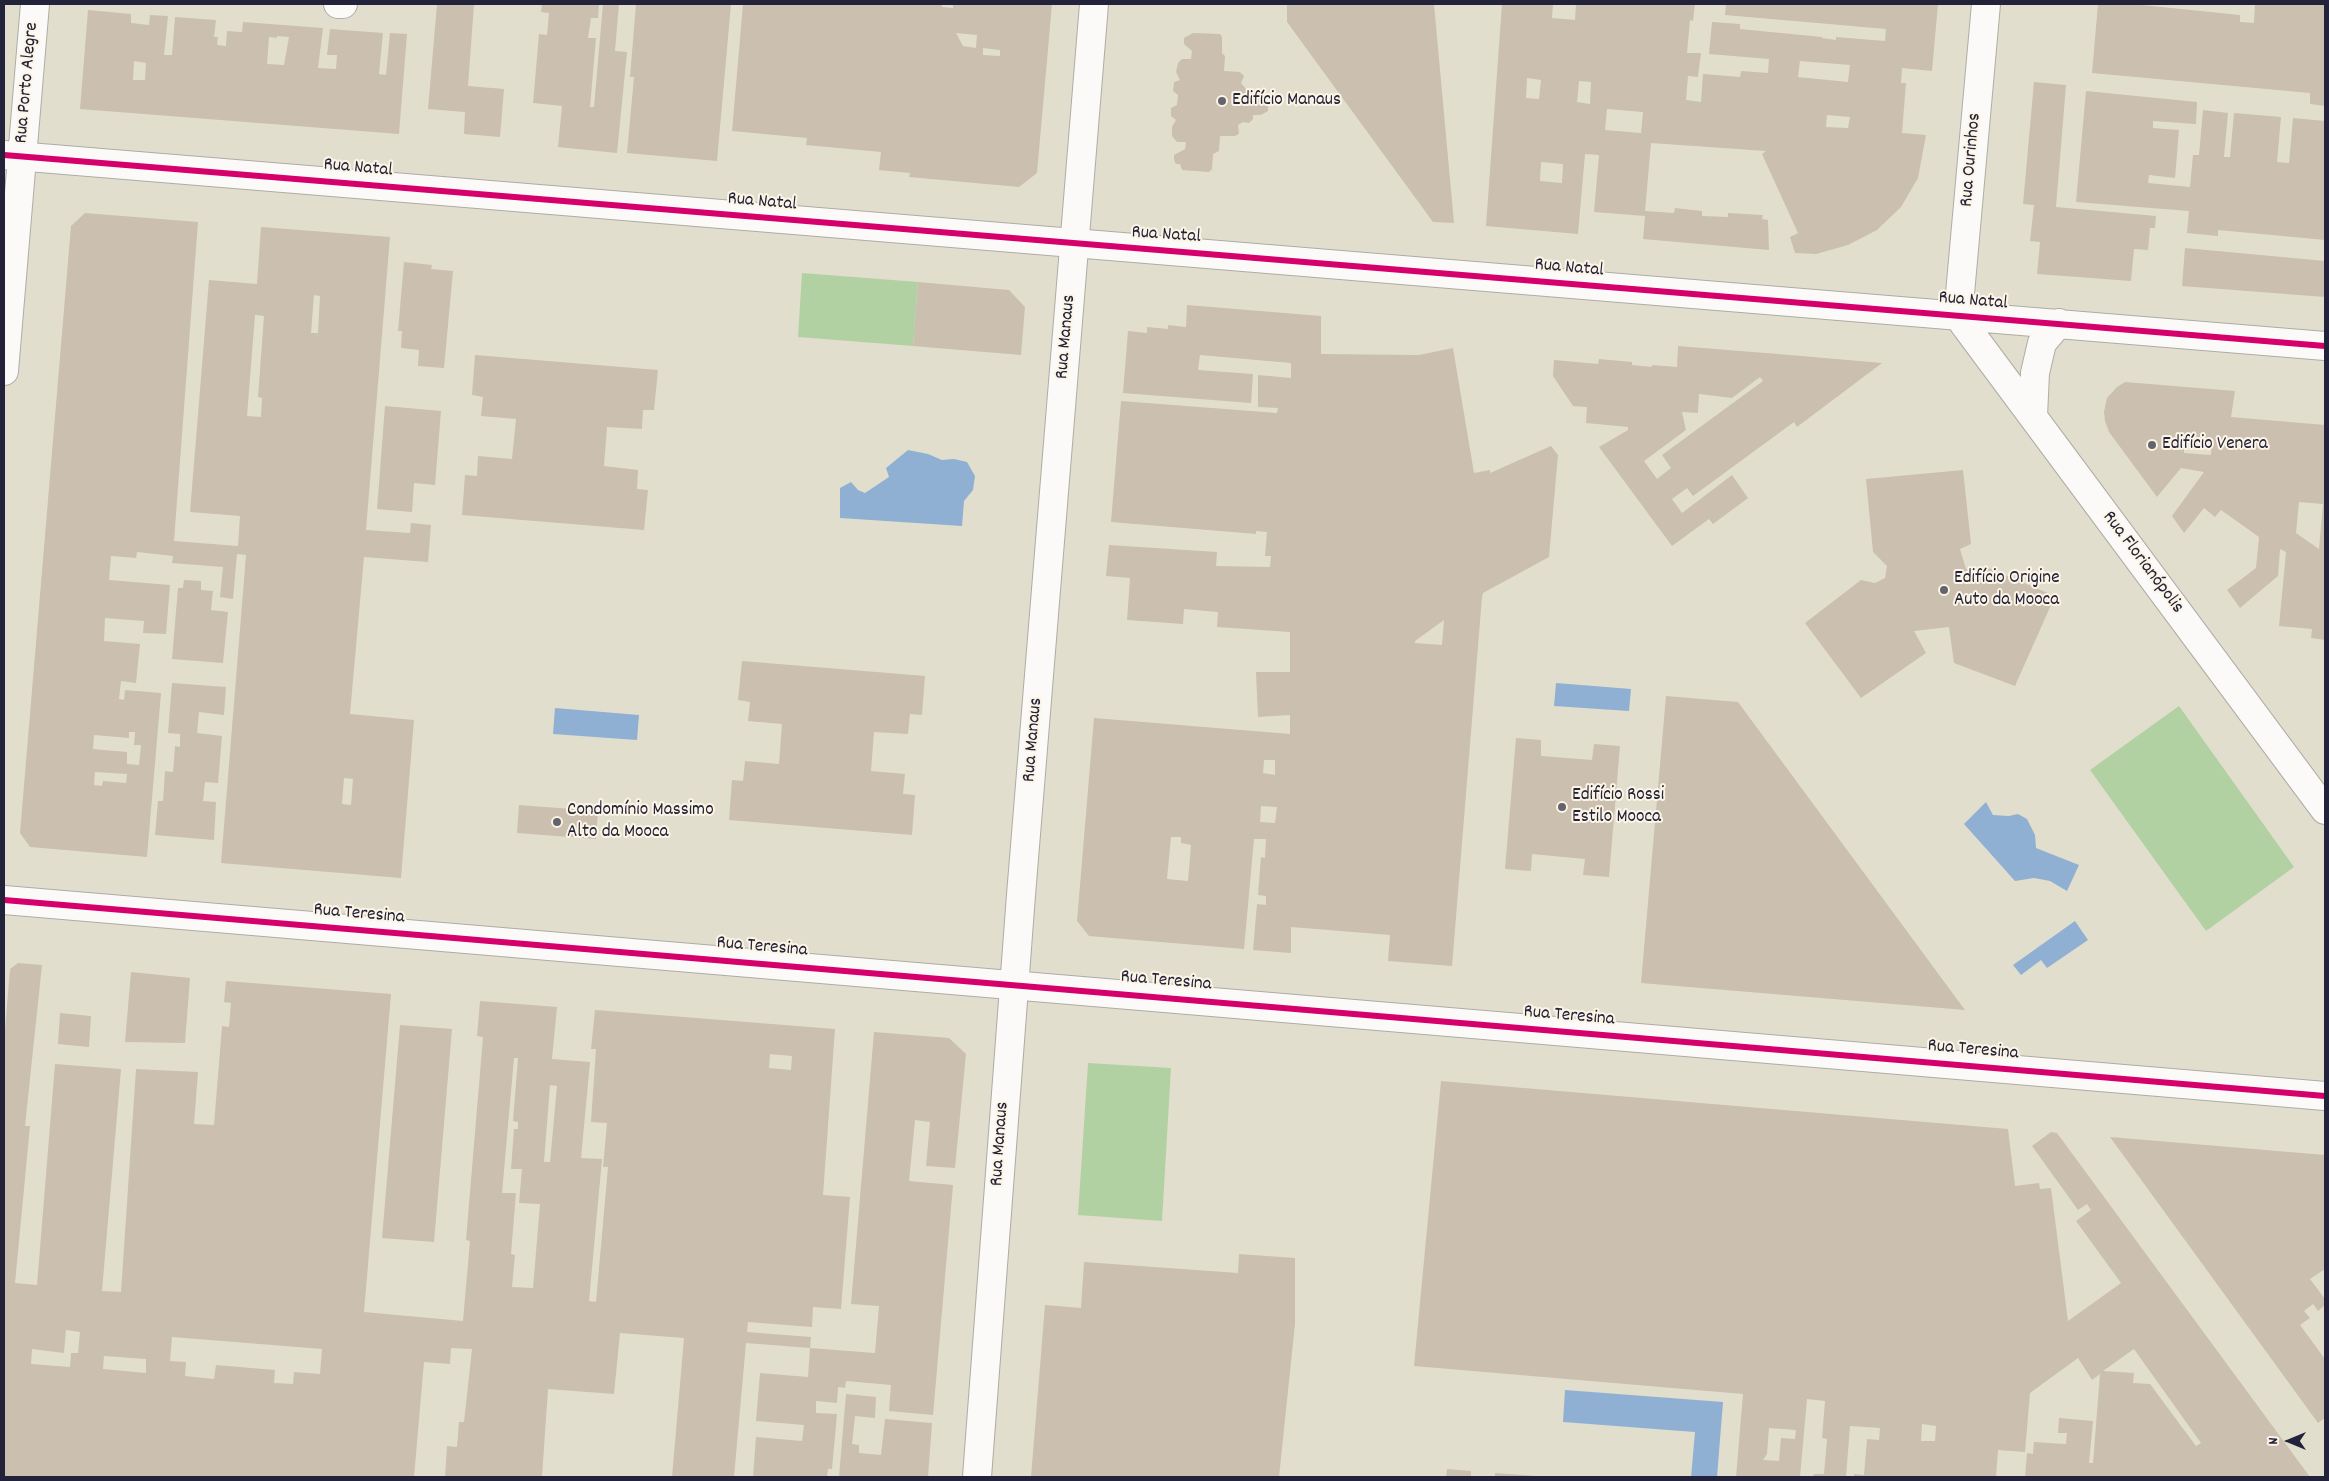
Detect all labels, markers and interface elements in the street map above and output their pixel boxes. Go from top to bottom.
street label: Rua Porto Alegre [11,21,45,145]
place label: Edifício Manaus [1232,90,1341,112]
marker: Edifício Manaus [1216,95,1228,107]
street label: Rua Ourinhos [1957,112,1987,208]
street label: Rua Natal [322,155,394,183]
street label: Rua Natal [726,189,798,217]
street label: Rua Natal [1131,222,1201,250]
street label: Rua Natal [1533,255,1605,283]
street label: Rua Natal [1937,288,2009,316]
street label: Rua Manaus [1052,294,1082,380]
place label: Edifício Venera [2162,434,2268,456]
marker: Edifício Venera [2146,439,2158,451]
street label: Rua Florianópolis [2096,507,2188,619]
place label: Edifício Origine Auto da Mooca [1954,568,2059,612]
marker: Edifício Origine Auto da Mooca [1938,584,1950,596]
street label: Rua Manaus [1019,697,1049,783]
place label: Edifício Rossi Estilo Mooca [1572,785,1664,829]
place label: Condomínio Massimo Alto da Mooca [567,800,714,844]
marker: Edifício Rossi Estilo Mooca [1556,801,1568,813]
marker: Condomínio Massimo Alto da Mooca [551,816,563,828]
street label: Rua Teresina [313,900,405,930]
street label: Rua Teresina [716,933,808,963]
street label: Rua Teresina [1120,967,1212,997]
street label: Rua Teresina [1523,1002,1615,1032]
street label: Rua Teresina [1927,1036,2019,1066]
street label: Rua Manaus [987,1101,1015,1187]
north arrow [2264,1416,2314,1466]
text: N [2264,1438,2284,1444]

